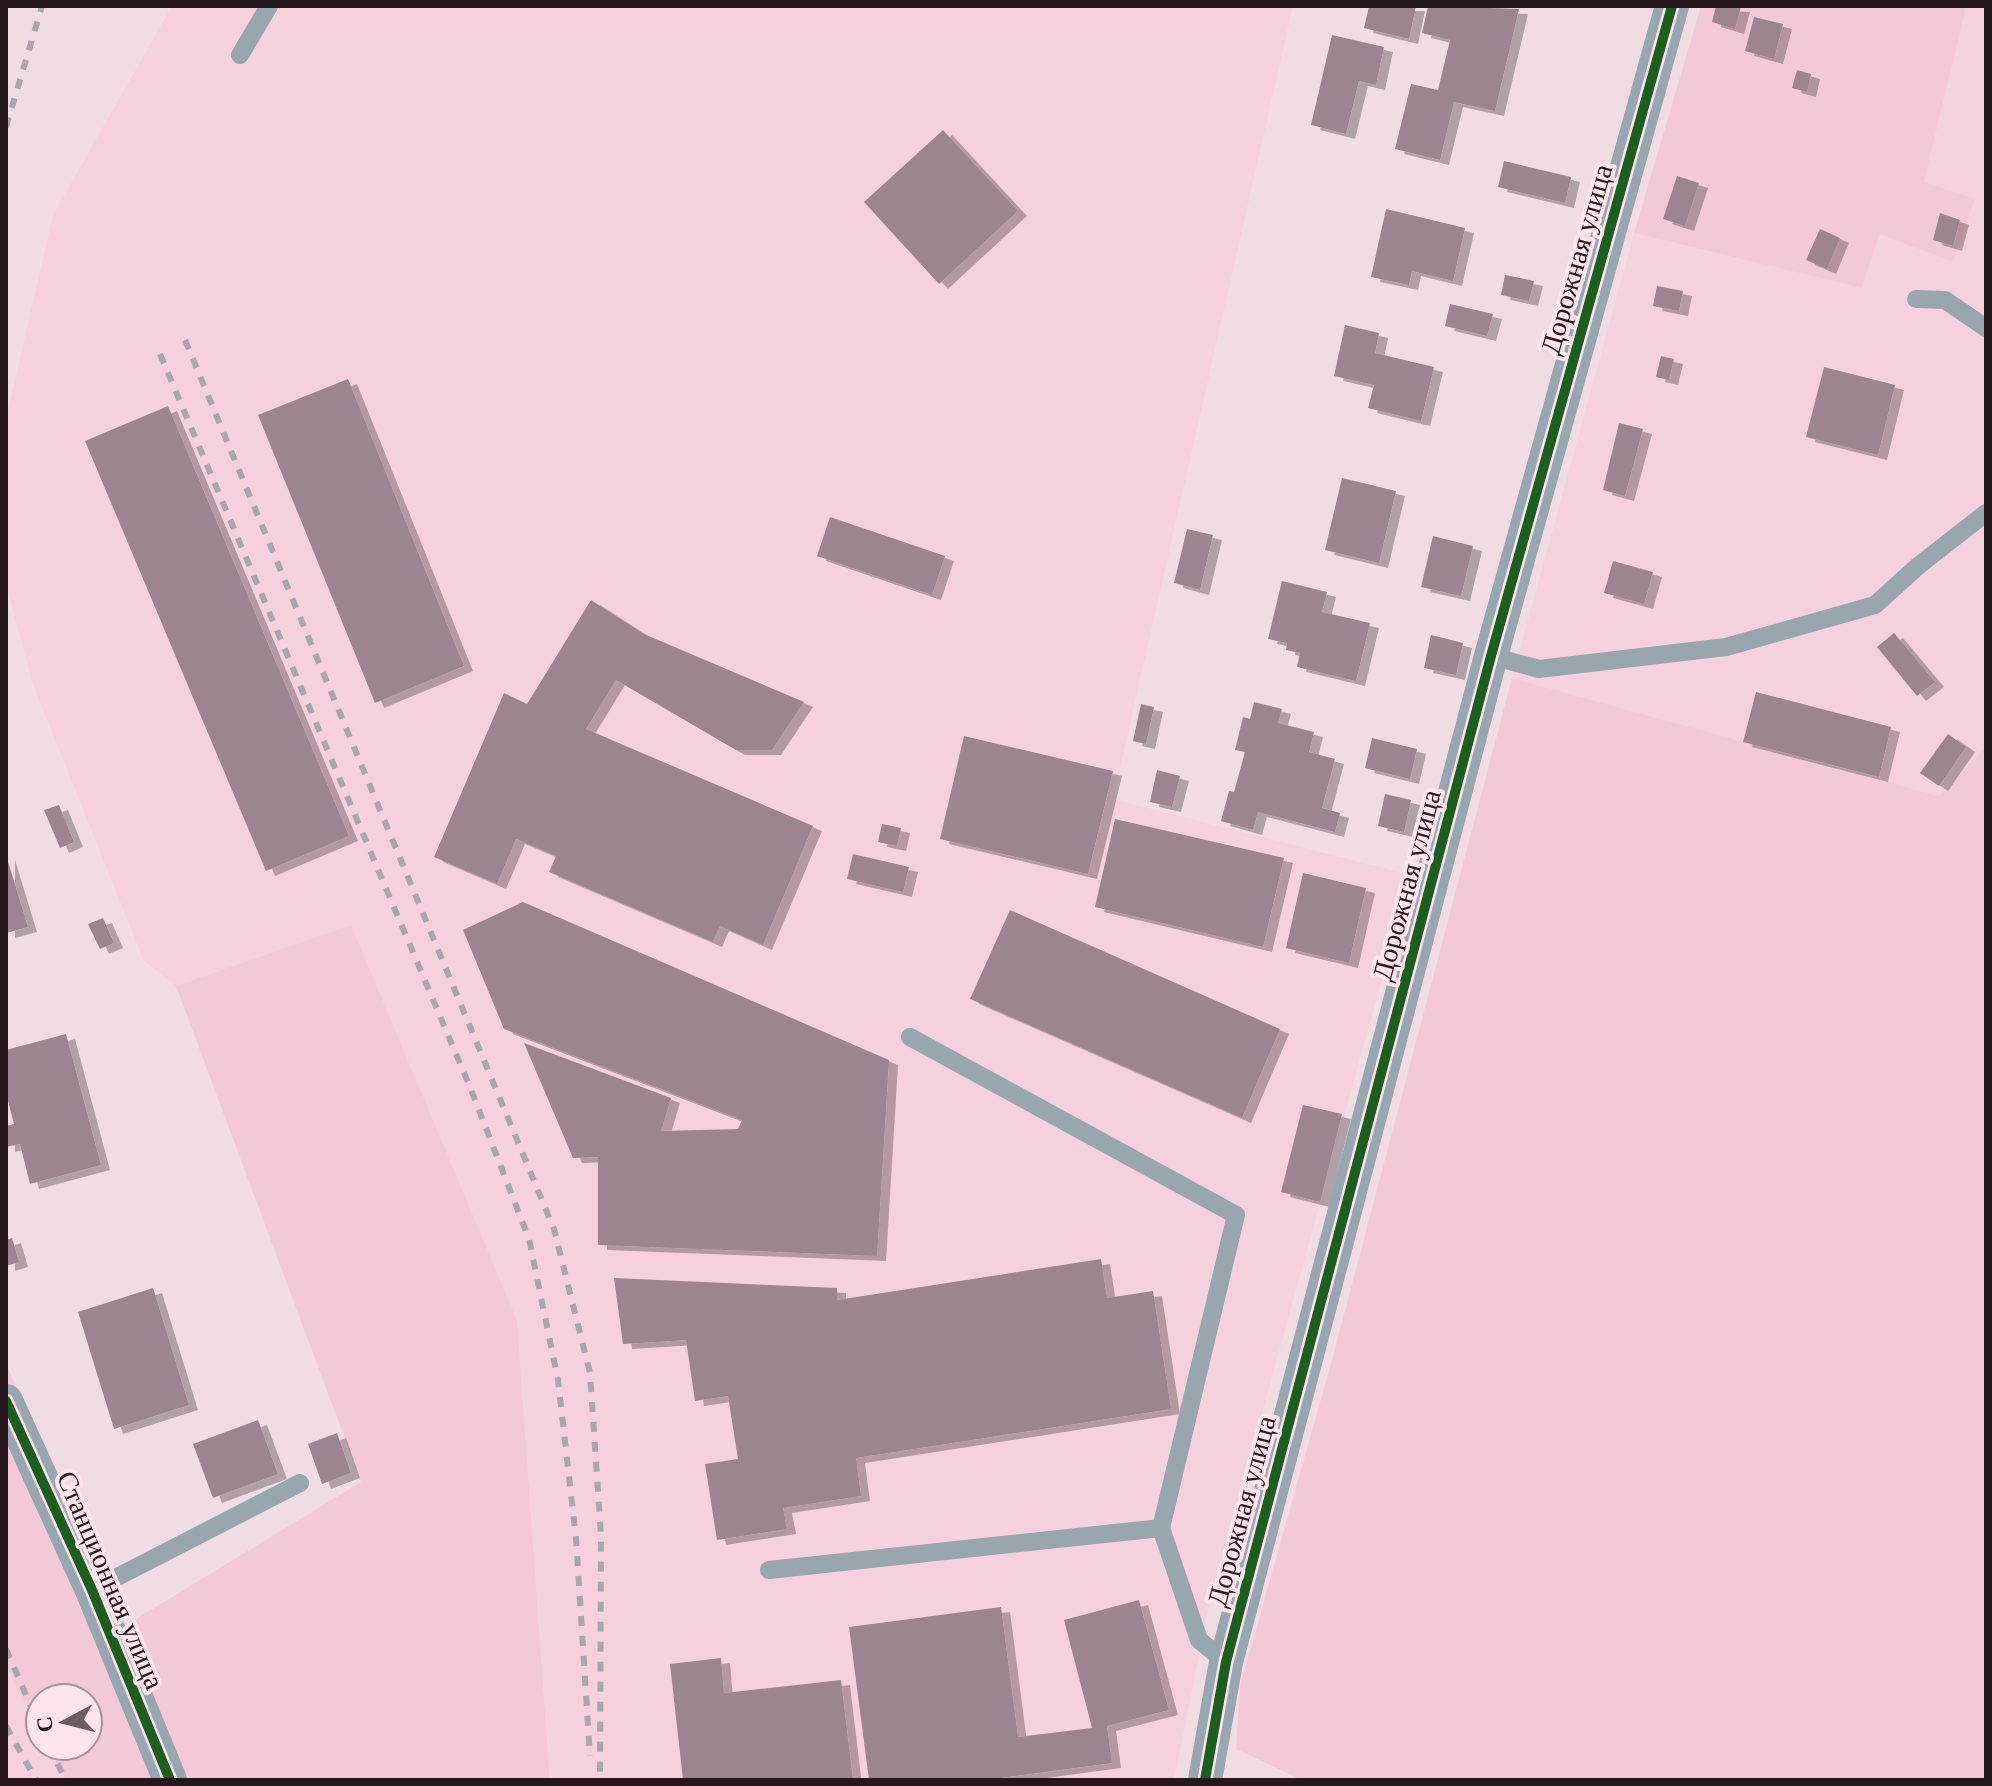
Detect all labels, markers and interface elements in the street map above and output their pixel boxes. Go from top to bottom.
street label: Дорожная улица [1535,160,1619,358]
street label: Дорожная улица [1366,786,1447,984]
street label: Дорожная улица [1201,1412,1282,1610]
street label: Станционная улица [51,1467,171,1694]
north arrow [24,1682,104,1762]
text: С [31,1715,58,1734]

